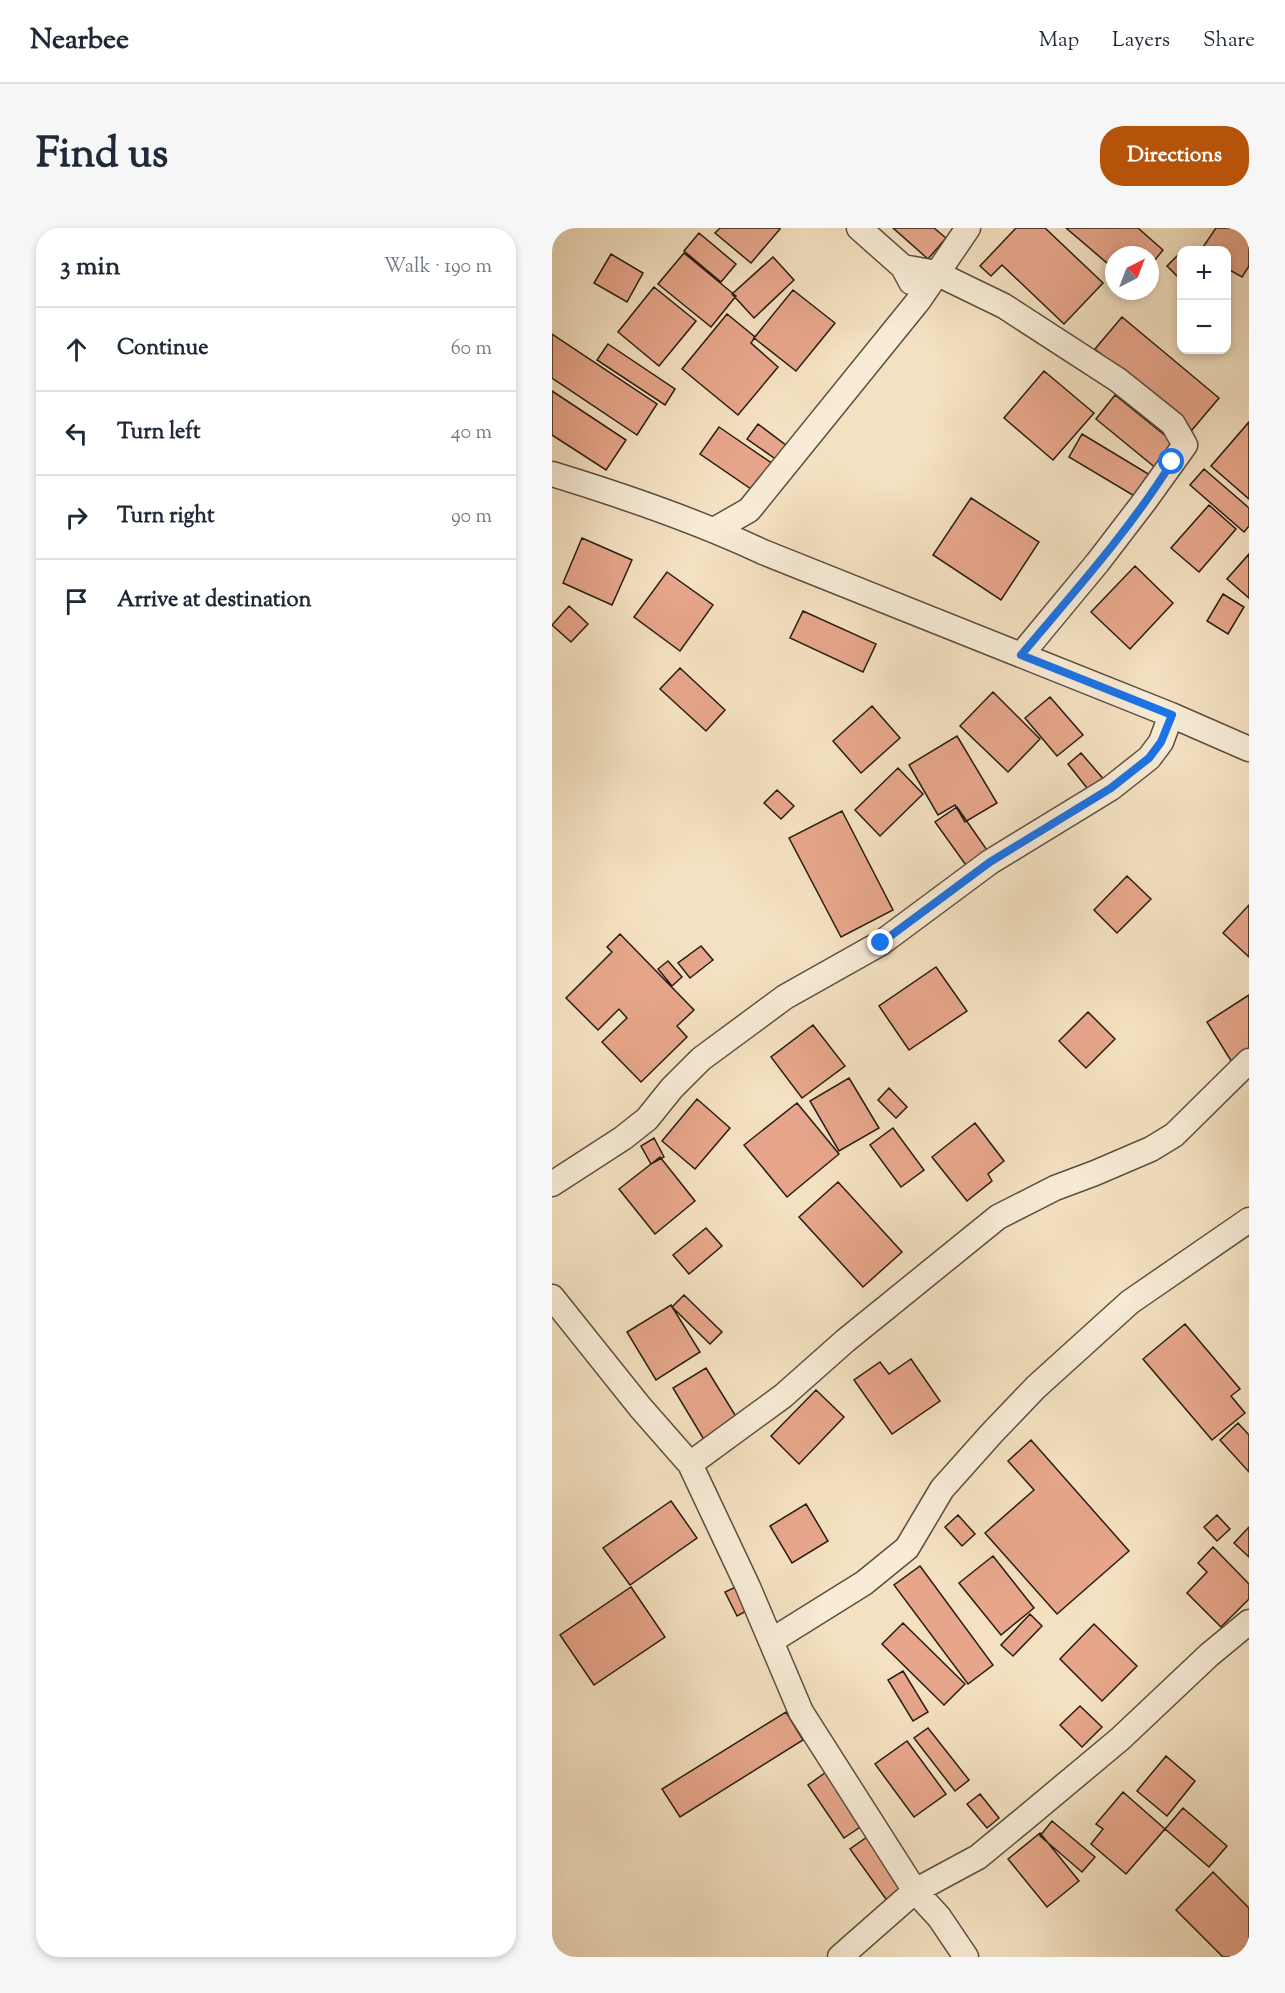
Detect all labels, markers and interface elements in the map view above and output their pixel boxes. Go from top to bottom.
text: Nearbee [30,21,129,61]
text: Map [1039,26,1079,56]
text: Layers [1112,26,1170,56]
text: Share [1203,26,1255,56]
text: Find us [36,126,168,186]
button: Directions [1100,126,1249,186]
north arrow [1105,246,1159,300]
map controls [1177,246,1231,354]
button: + [1177,246,1231,300]
text: 3 min [60,249,120,286]
text: Walk · 190 m [384,253,492,282]
button: − [1177,300,1231,354]
icon: ahead [60,333,93,366]
text: Continue [117,333,208,365]
text: 60 m [451,335,492,364]
icon: left [60,417,93,450]
text: Turn left [117,417,200,449]
text: 40 m [451,419,492,448]
route start [1158,448,1184,474]
icon: right [60,501,93,534]
text: Turn right [117,501,214,533]
text: 90 m [451,503,492,532]
icon: arrive [60,585,93,618]
text: Arrive at destination [117,585,312,617]
route end [867,929,893,955]

